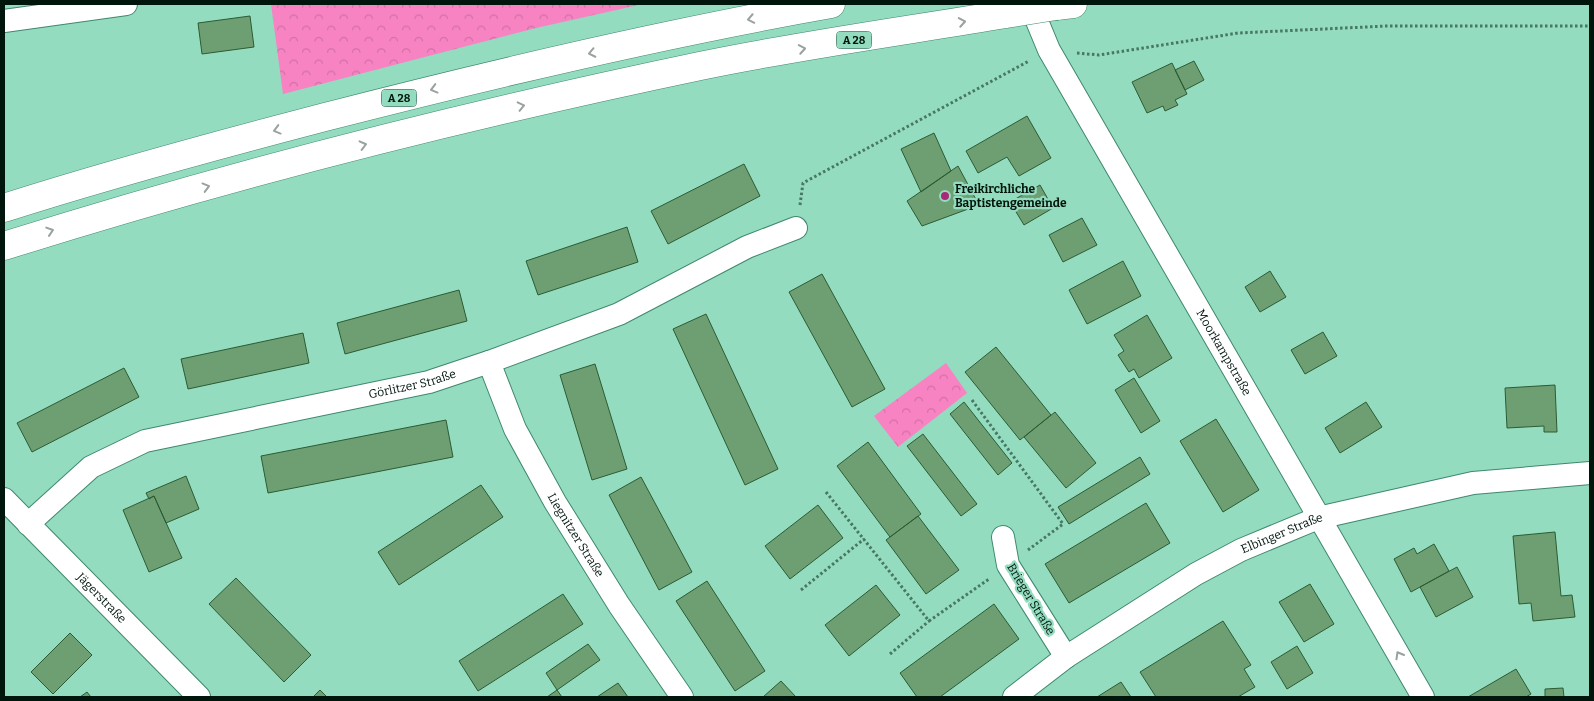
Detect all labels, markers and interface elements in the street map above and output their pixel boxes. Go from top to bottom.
one-way arrow [747,13,756,24]
one-way arrow [957,17,966,27]
road number: A 28 [836,32,872,48]
one-way arrow [797,44,806,54]
one-way arrow [588,47,597,58]
one-way arrow [430,83,438,94]
road number: A 28 [382,90,416,106]
one-way arrow [517,101,526,112]
one-way arrow [272,124,281,135]
one-way arrow [359,140,367,150]
one-way arrow [202,182,210,192]
place label: Freikirchliche Baptistengemeinde [955,182,1067,210]
marker: Freikirchliche Baptistengemeinde [939,190,951,202]
one-way arrow [46,227,54,237]
street label: Moorkampstraße [1193,307,1254,398]
street label: Görlitzer Straße [367,367,458,401]
street label: Liegnitzer Straße [544,491,607,579]
street label: Elbinger Straße [1239,510,1324,556]
street label: Brieger Straße [1004,561,1058,637]
street label: Jägerstraße [73,569,129,626]
one-way arrow [1396,651,1406,660]

